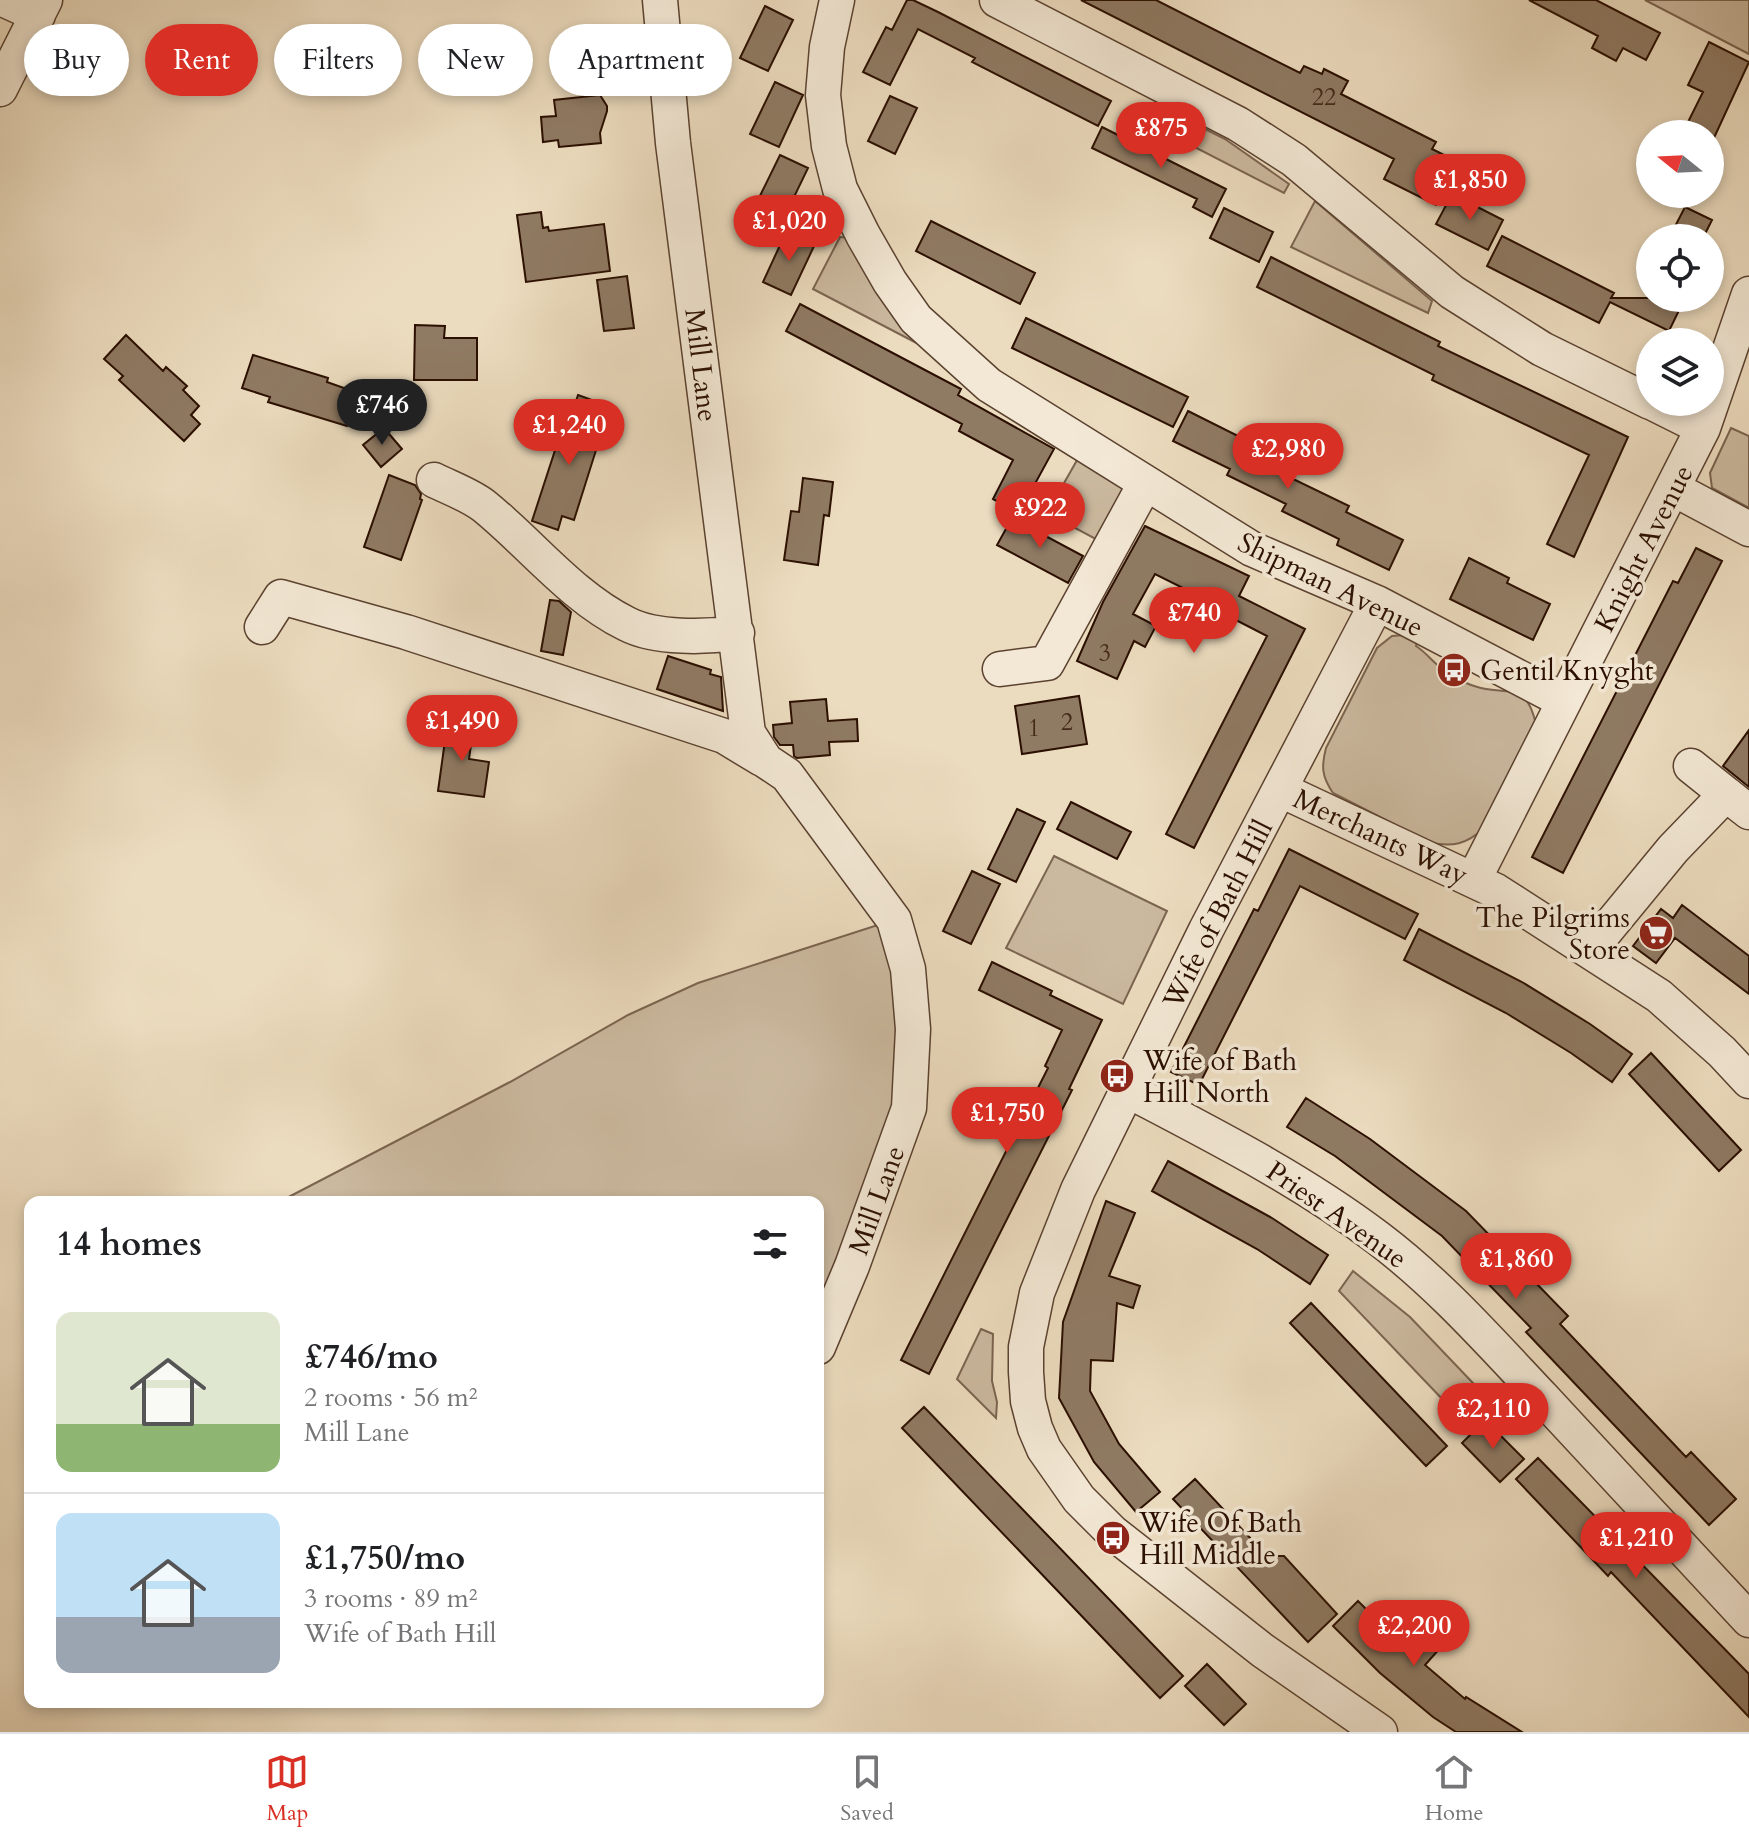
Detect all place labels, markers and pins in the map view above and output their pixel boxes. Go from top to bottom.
pin: £875 [1114,102,1208,170]
pin: £1,850 [1405,154,1535,222]
pin: £1,020 [724,195,854,263]
pin: £746 [335,379,429,447]
pin: £1,240 [504,399,634,467]
pin: £2,980 [1223,423,1353,491]
pin: £922 [993,482,1087,550]
pin: £740 [1147,587,1241,655]
bus stop icon: Gentil Knyght [1435,651,1473,689]
place label: Gentil Knyght [1480,652,1654,690]
pin: £1,490 [397,695,527,763]
place label: The Pilgrims Store [1475,899,1630,969]
supermarket icon: The Pilgrims Store [1637,914,1675,952]
place label: Wife of Bath Hill North [1142,1042,1297,1112]
bus stop icon: Wife of Bath Hill North [1098,1057,1136,1095]
pin: £1,750 [942,1087,1072,1155]
pin: £1,860 [1451,1233,1581,1301]
pin: £2,110 [1428,1383,1558,1451]
place label: Wife Of Bath Hill Middle [1138,1504,1302,1574]
pin: £1,210 [1571,1512,1701,1580]
bus stop icon: Wife Of Bath Hill Middle [1094,1519,1132,1557]
pin: £2,200 [1349,1600,1479,1668]

